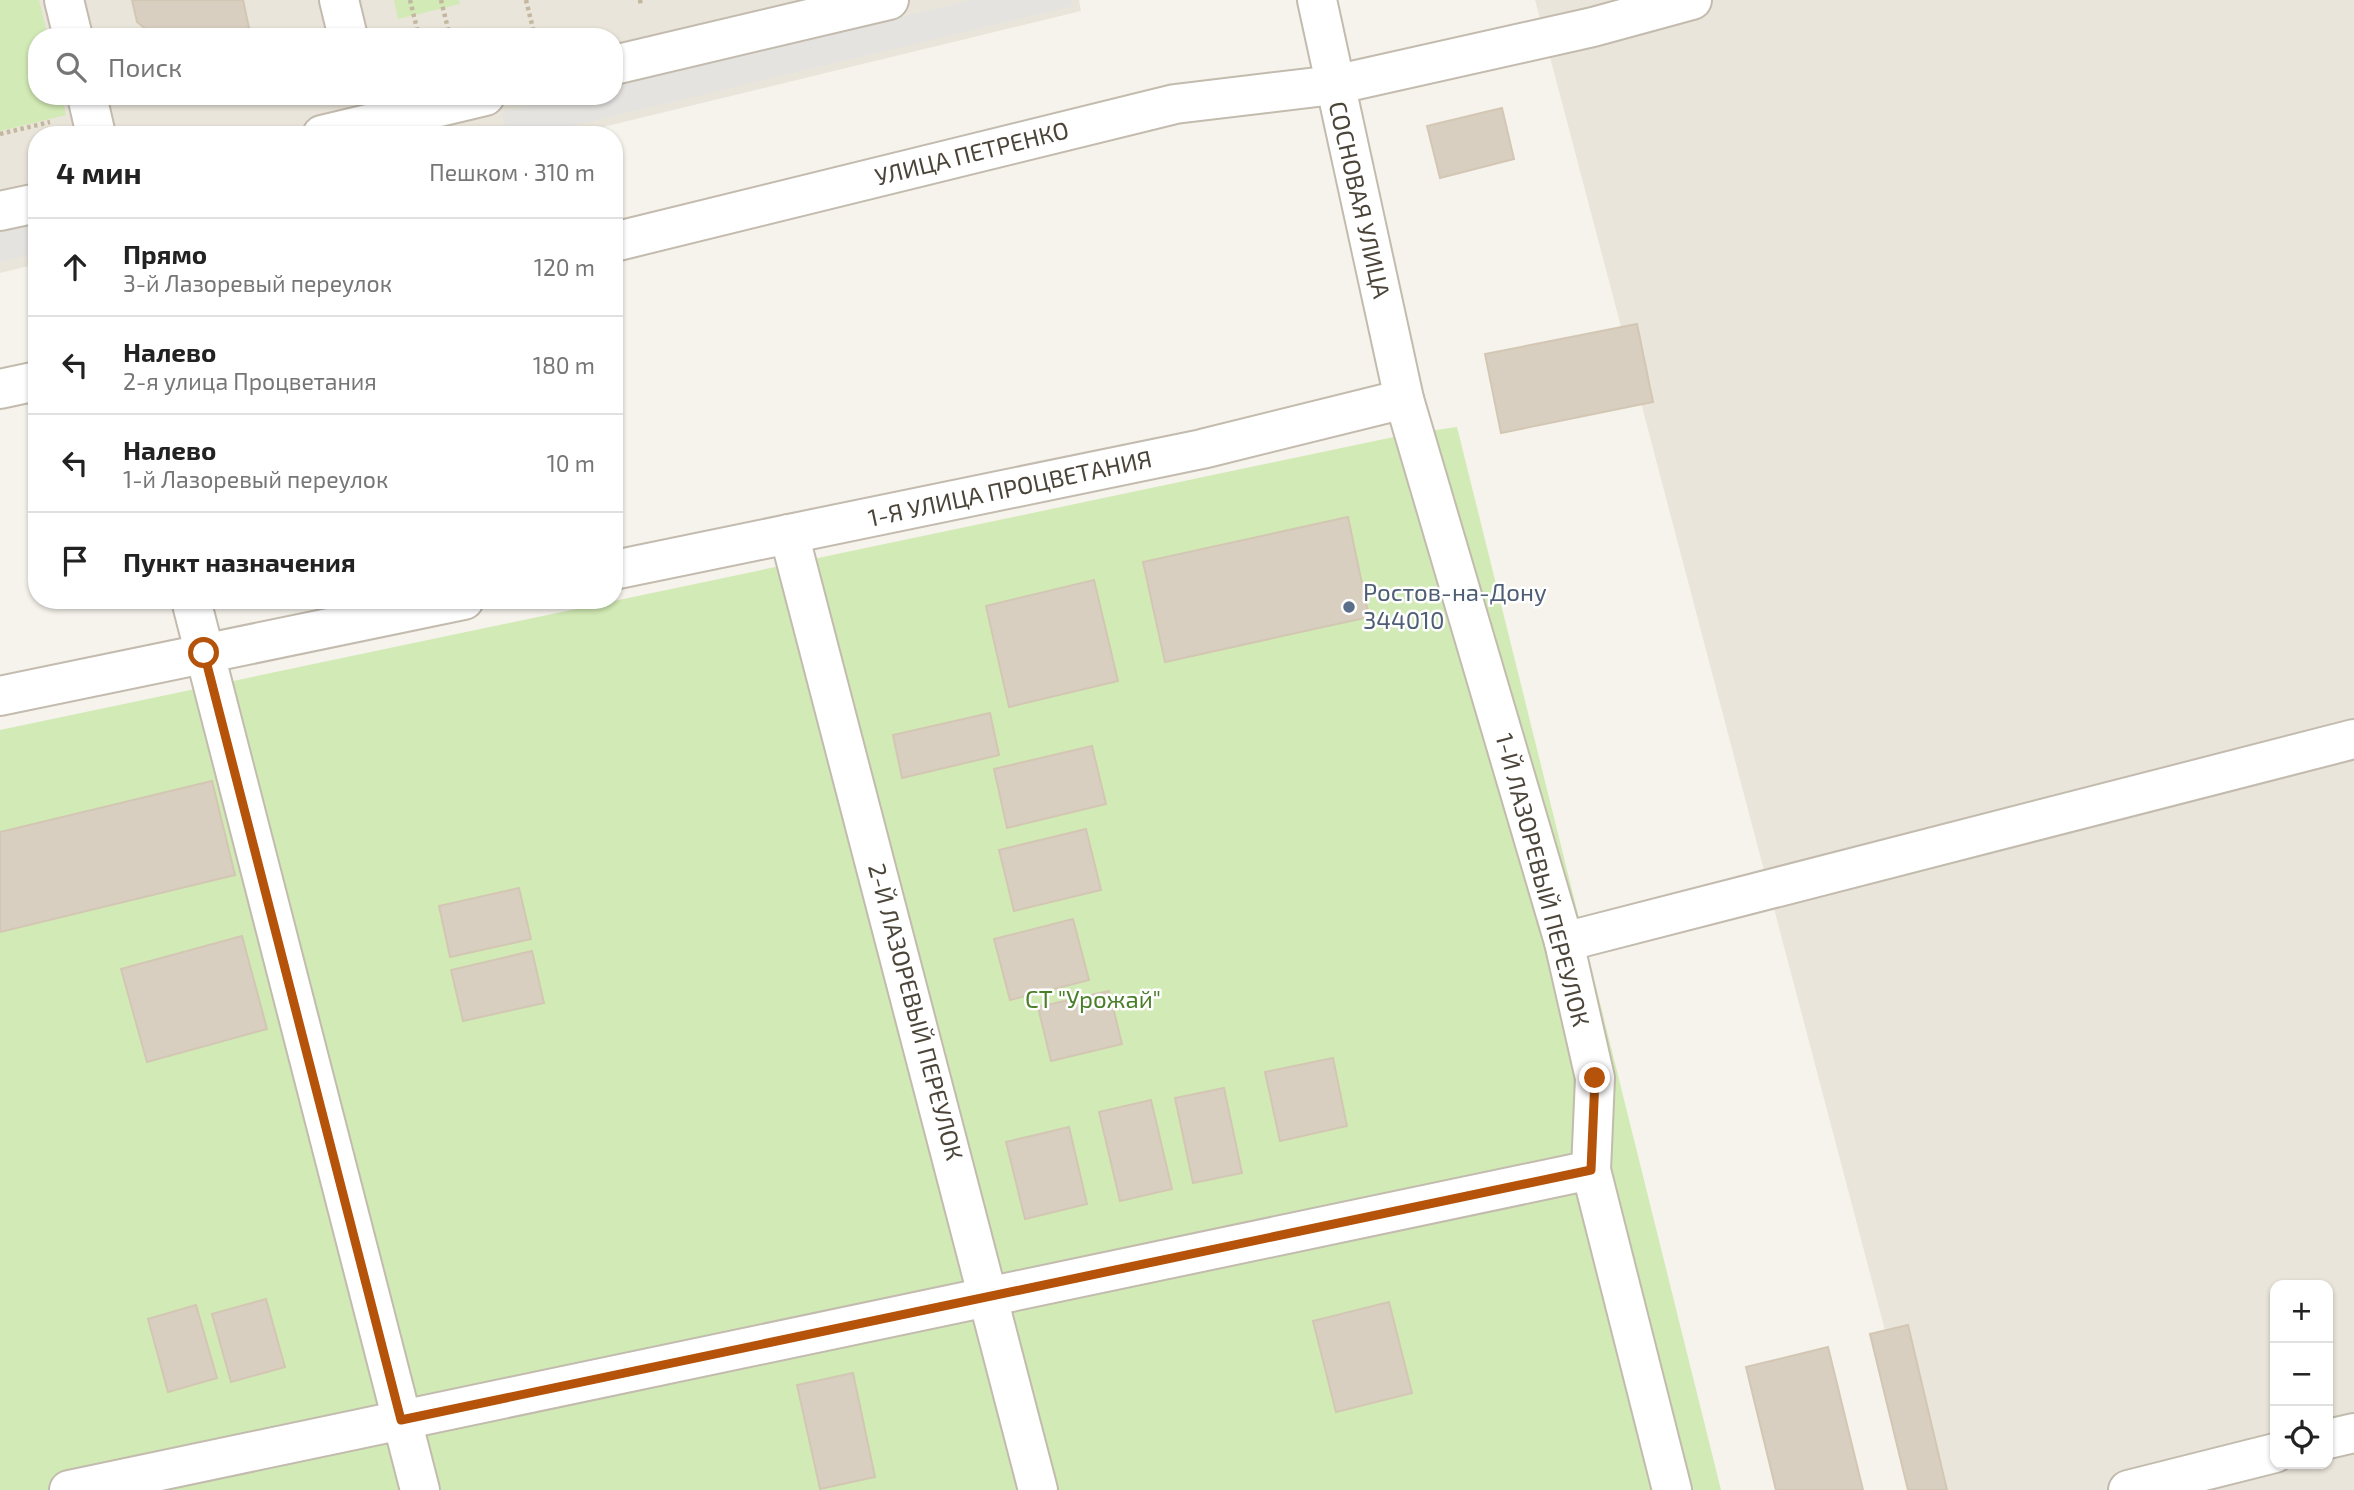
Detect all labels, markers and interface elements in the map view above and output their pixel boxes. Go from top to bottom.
search box [28,28,623,105]
icon: search [52,48,90,86]
text: Поиск [108,51,182,82]
street label: СОСНОВАЯ УЛИЦА [1324,98,1397,301]
street label: УЛИЦА ПЕТРЕНКО [872,114,1072,191]
text: 4 мин [56,154,142,190]
text: Пешком · 310 m [429,158,595,186]
text: Прямо [123,238,207,269]
icon: ahead [56,248,94,286]
text: 120 m [534,253,595,281]
text: 3-й Лазоревый переулок [123,269,392,297]
text: Налево [123,336,216,367]
icon: left [56,346,94,384]
text: 180 m [533,351,595,379]
text: 2-я улица Процветания [123,367,377,395]
text: Налево [123,434,216,465]
street label: 1-Я УЛИЦА ПРОЦВЕТАНИЯ [865,443,1154,532]
icon: left [56,444,94,482]
text: 10 m [547,449,595,477]
text: 1-й Лазоревый переулок [123,465,388,493]
icon: arrive [56,542,94,580]
text: Пункт назначения [123,546,356,577]
place label: Ростов-на-Дону 344010 [1363,577,1547,634]
marker: Ростов-на-Дону 344010 [1341,599,1357,615]
route start [188,637,219,668]
street label: 1-Й ЛАЗОРЕВЫЙ ПЕРЕУЛОК [1490,730,1597,1029]
street label: 2-Й ЛАЗОРЕВЫЙ ПЕРЕУЛОК [863,860,970,1163]
park label: СТ "Урожай" [1025,984,1161,1013]
route end [1579,1062,1610,1093]
map controls [2270,1280,2333,1469]
button: + [2270,1280,2333,1343]
button: − [2270,1343,2333,1406]
button: locate [2270,1406,2333,1469]

